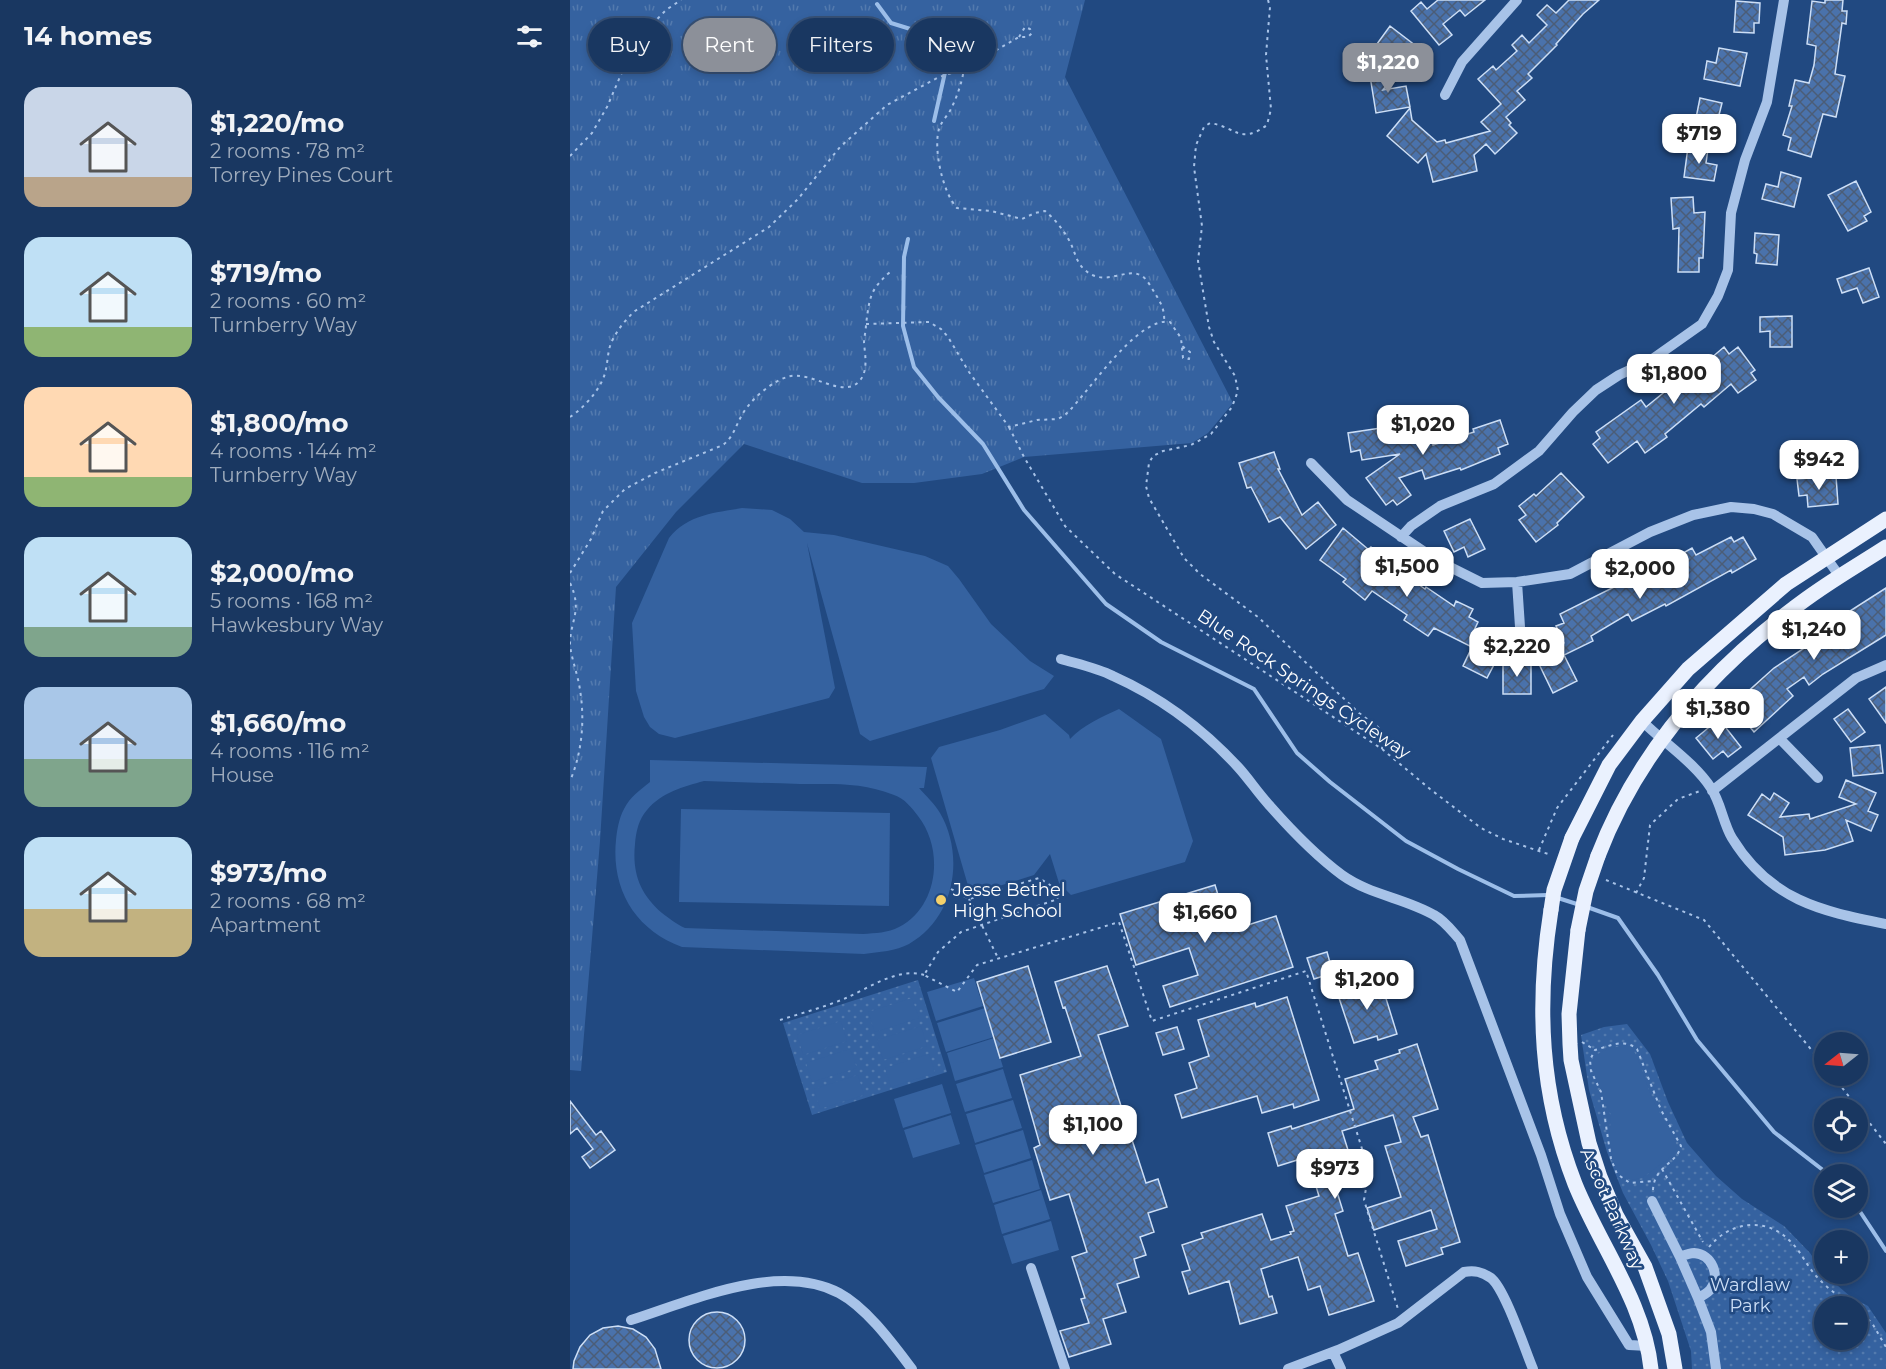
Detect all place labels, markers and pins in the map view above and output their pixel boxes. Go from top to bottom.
pin: $1,220 [1339,43,1437,94]
pin: $719 [1663,114,1735,165]
pin: $1,800 [1625,354,1723,405]
pin: $1,020 [1374,405,1472,456]
pin: $942 [1783,440,1855,491]
pin: $1,500 [1358,547,1456,598]
pin: $2,000 [1591,549,1689,600]
pin: $1,240 [1765,610,1863,661]
pin: $2,220 [1468,627,1566,678]
pin: $1,380 [1669,689,1767,740]
place label: Jesse Bethel High School [952,879,1066,922]
marker: Jesse Bethel High School [934,893,948,907]
pin: $1,660 [1156,893,1254,944]
pin: $1,200 [1318,960,1416,1011]
pin: $1,100 [1044,1105,1142,1156]
pin: $973 [1299,1149,1371,1200]

